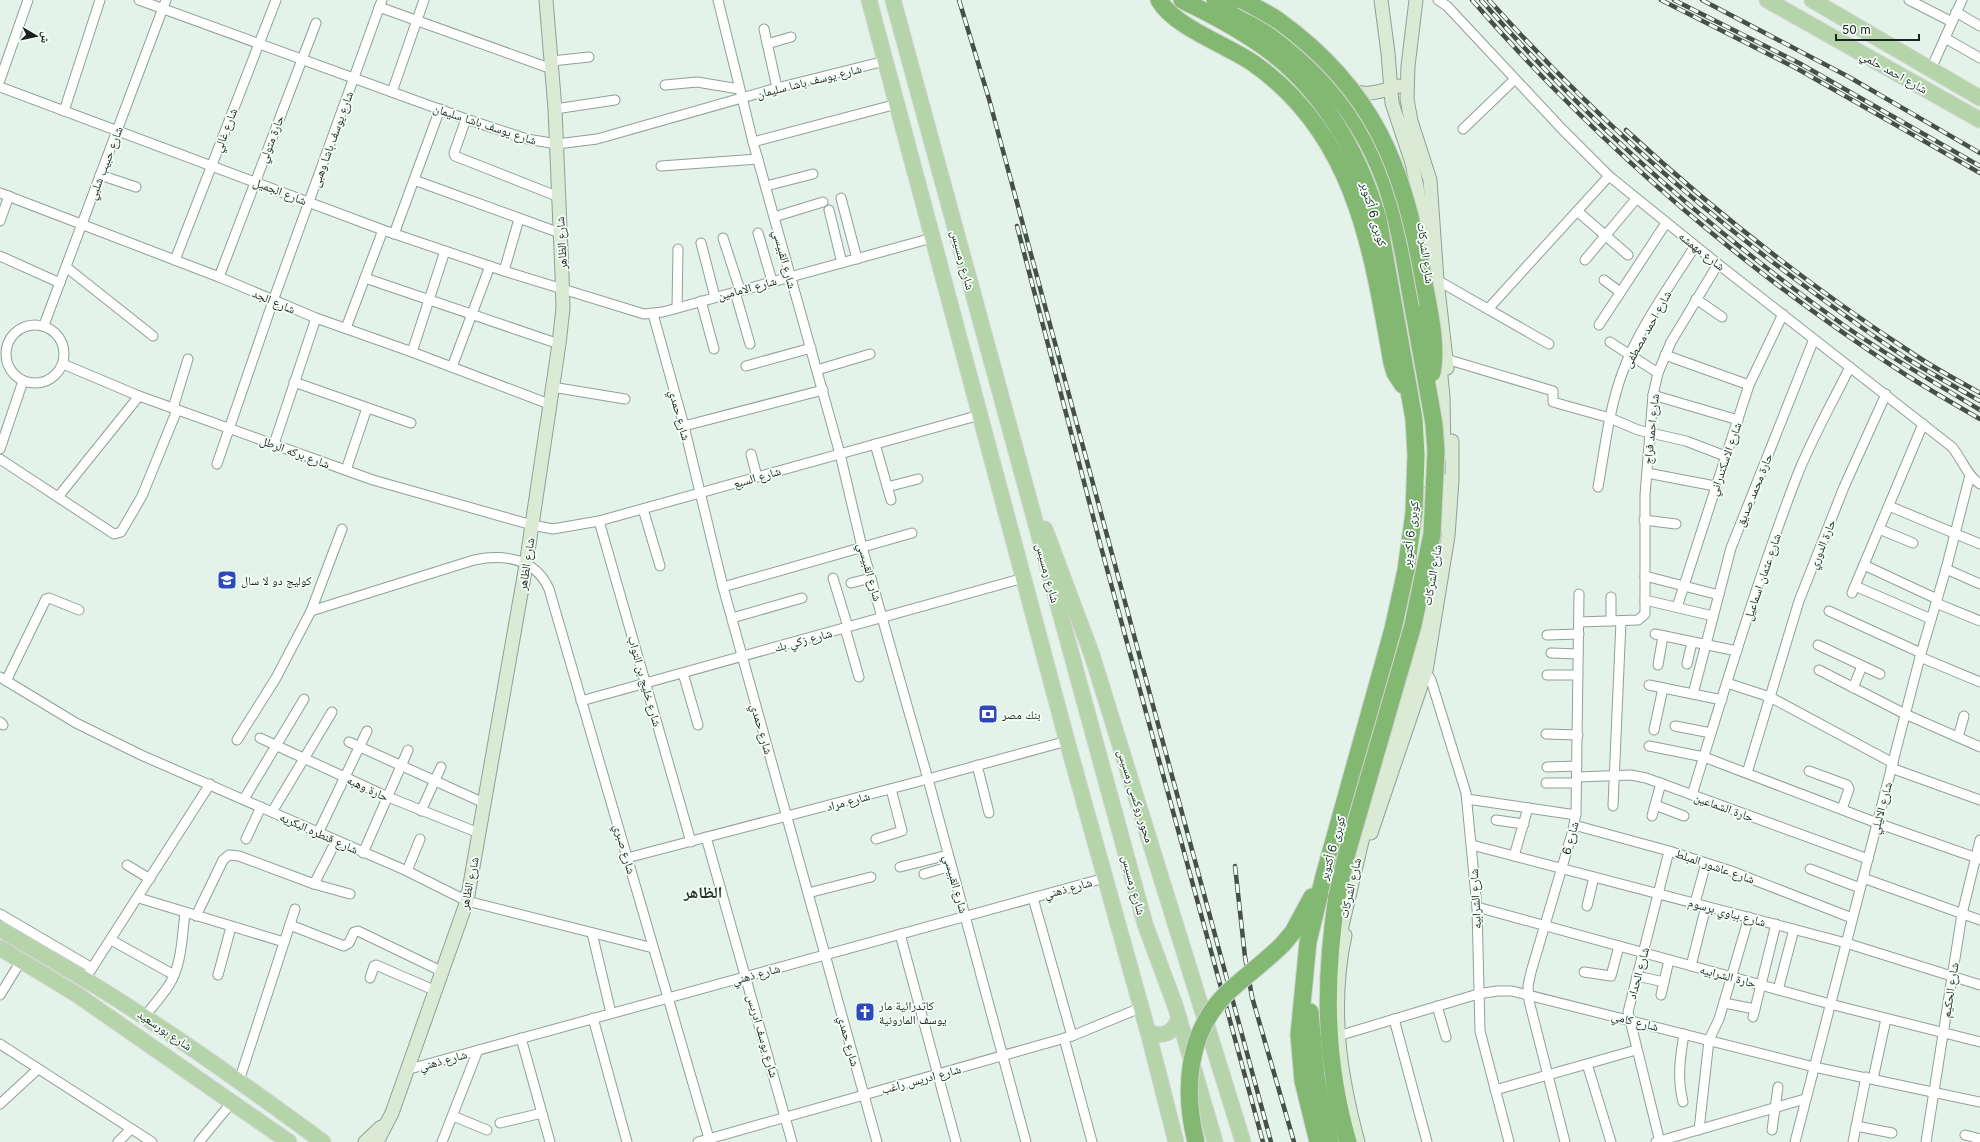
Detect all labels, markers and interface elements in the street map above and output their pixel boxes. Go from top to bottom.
north arrow [16,16,56,56]
scale bar [1836,16,1919,42]
text: 50 m [1842,22,1871,37]
text: ش [37,31,54,45]
street label: شارع احمد حلمي [1856,47,1930,99]
street label: شارع يوسف باشا سليمان [755,61,863,102]
street label: شارع يوسف باشا وهبى [308,89,357,189]
street label: شارع يوسف باشا سليمان [431,100,539,149]
street label: شارع غالي [210,106,243,155]
street label: حارة متولي [255,113,290,166]
street label: شارع حبيب شلبي [84,124,129,203]
street label: شارع الجميل [251,174,309,209]
street label: كوبرى 6 أكتوبر [1357,179,1390,248]
street label: شارع الظاهر [552,216,571,271]
street label: شارع الشركات [1413,221,1438,285]
street label: شارع القبيسي [767,228,800,291]
street label: شارع مهمشه [1675,228,1728,275]
street label: شارع رمسيس [947,229,978,292]
street label: شارع الامامين [716,273,779,304]
street label: شارع الجد [250,285,298,318]
street label: شارع احمد مصطفى [1620,288,1675,371]
street label: شارع حمدي [663,388,694,443]
street label: شارع احمد فراج [1640,393,1663,465]
street label: شارع الاسكندراني [1705,420,1748,499]
street label: شارع بركه الرطل [258,432,332,473]
street label: حارة محمد صديق [1732,451,1776,529]
street label: شارع السبع [731,463,783,492]
street label: كوبرى 6 أكتوبر [1398,500,1422,569]
street label: حارة الدوري [1805,517,1842,572]
street label: شارع عثمان اسماعيل [1740,531,1785,623]
street label: شارع الظاهر [514,536,539,593]
street label: شارع القبيسي [852,541,886,604]
street label: شارع رمسيس [1032,542,1063,605]
street label: شارع الشركات [1419,543,1446,607]
school or university icon: كوليج دو لا سال [216,569,238,591]
place label: كوليج دو لا سال [241,573,311,588]
street label: شارع زكي بك [772,625,835,658]
street label: شارع خليج بن التواب [624,634,665,728]
street label: شارع حمدي [745,702,776,757]
bank icon: بنك مصر [977,703,999,725]
place label: بنك مصر [1001,707,1041,722]
street label: محور روكسى رمسيس [1115,748,1157,844]
street label: حارة وهبه [345,772,392,805]
street label: شارع الاليلي [1867,780,1898,836]
street label: شارع مراد [825,788,872,815]
street label: حارة الشماعين [1692,789,1756,825]
street label: شارع قنطره البكريه [277,809,361,858]
street label: كوبرى 6 أكتوبر [1315,814,1349,883]
street label: شارع 6 [1558,820,1583,856]
street label: شارع صبري [608,822,639,877]
street label: شارع عاشور المبلط [1673,845,1757,888]
street label: شارع القبيسي [938,853,972,916]
street label: شارع رمسيس [1118,854,1149,917]
street label: شارع الظاهر [456,855,483,912]
street label: شارع الشركات [1336,856,1365,920]
street label: شارع الشرابيه [1466,868,1485,929]
street label: شارع ذهني [1042,874,1094,905]
district label: الظاهر [683,882,722,902]
street label: شارع بباوي برسوم [1686,894,1768,933]
street label: شارع الحداد [1624,945,1653,1001]
street label: شارع ذهني [730,960,782,991]
street label: حارة الشرابيه [1698,961,1758,991]
street label: شارع الحكيم [1938,961,1963,1019]
street label: شارع يوسف ادريس [743,993,782,1080]
place label: كاتدرائية مار يوسف المارونية [878,998,947,1027]
church icon: كاتدرائية مار يوسف المارونية [854,1001,876,1023]
street label: شارع بورسعيد [134,1006,195,1055]
street label: شارع كامي [1609,1008,1660,1037]
street label: شارع حمدي [832,1014,863,1069]
street label: شارع ذهني [417,1046,469,1077]
street label: شارع ادريس راغب [880,1061,963,1098]

